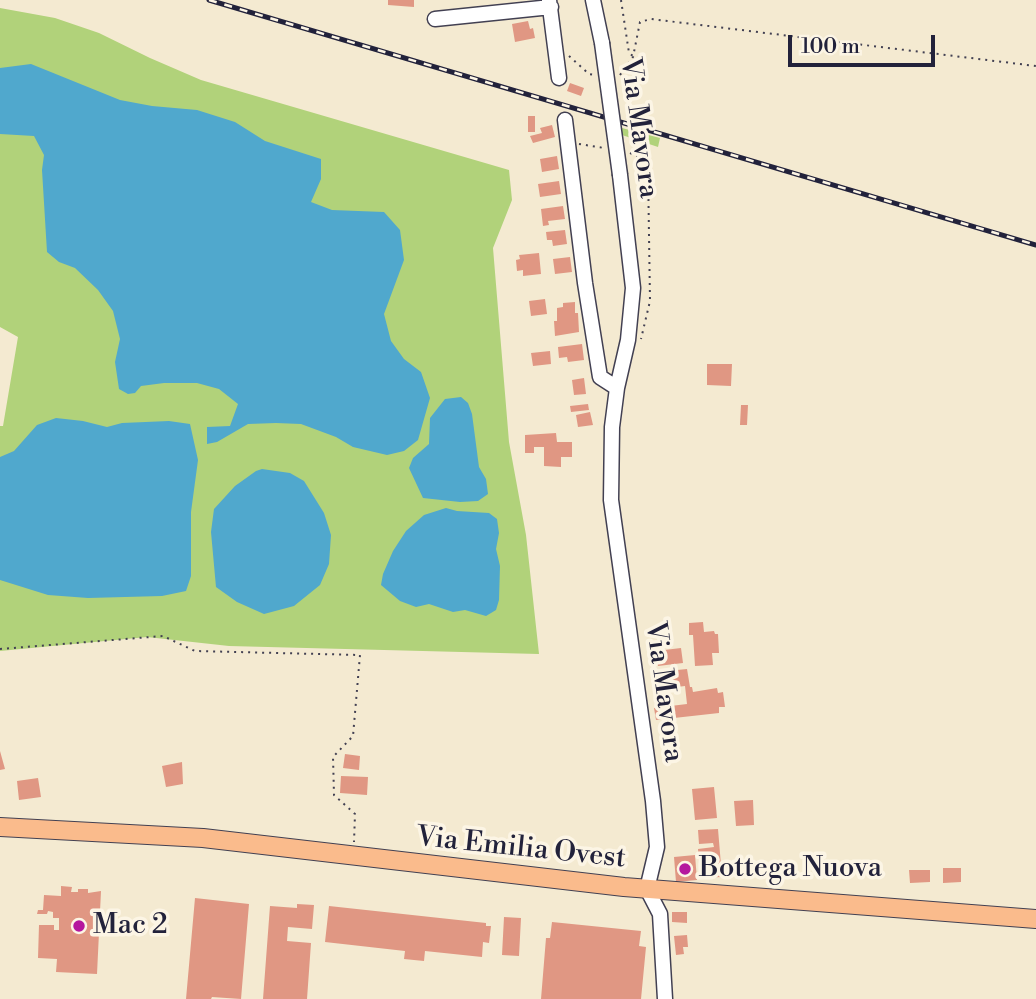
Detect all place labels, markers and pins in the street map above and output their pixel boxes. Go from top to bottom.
place label: Bottega Nuova [699,852,882,886]
marker: Bottega Nuova [677,861,693,877]
place label: Mac 2 [93,909,168,943]
marker: Mac 2 [71,918,87,934]

